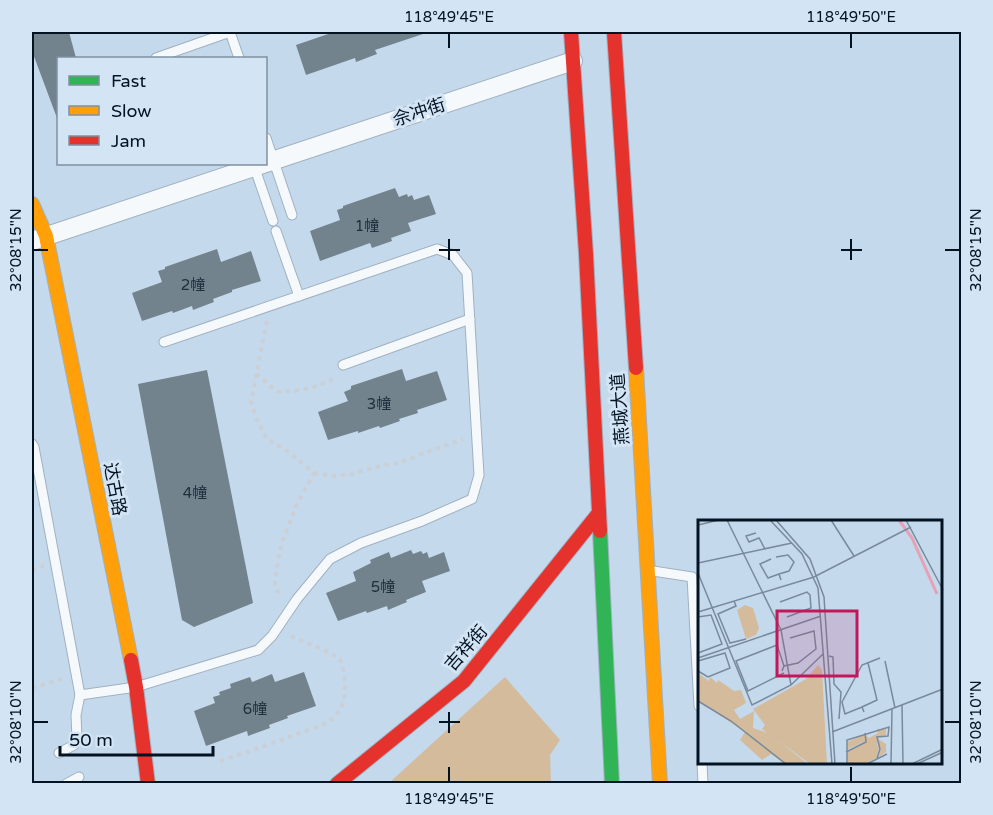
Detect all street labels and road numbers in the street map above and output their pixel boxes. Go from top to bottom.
street label: 佘冲街 [390,93,448,131]
street label: 燕城大道 [607,372,633,446]
street label: 达古路 [99,460,131,518]
street label: 吉祥街 [440,620,492,676]

